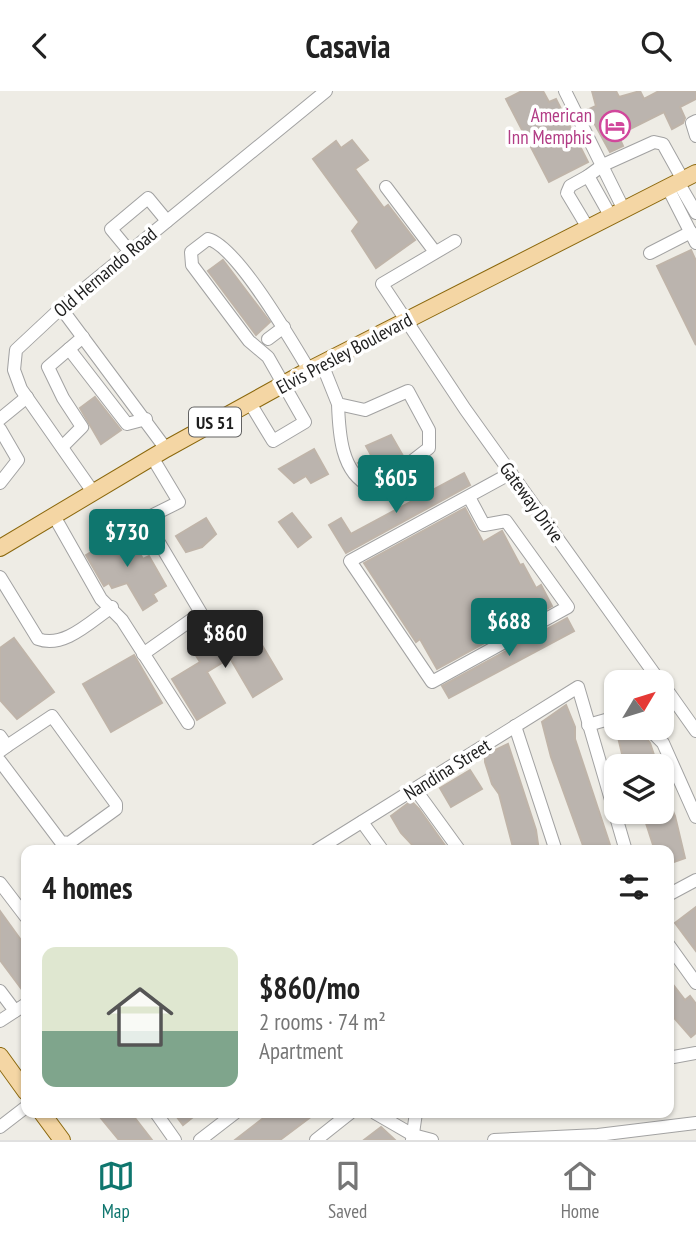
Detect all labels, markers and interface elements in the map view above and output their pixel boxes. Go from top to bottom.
text: Casavia [305,25,391,67]
icon: back [21,27,59,65]
icon: search [637,27,675,65]
place label: American Inn Memphis [507,103,592,149]
hotel icon: American Inn Memphis [598,109,632,143]
street label: Old Hernando Road [48,222,162,322]
street label: Elvis Presley Boulevard [272,307,416,399]
road number: US 51 [189,407,241,437]
pin: $605 [355,455,437,515]
street label: Gateway Drive [495,457,569,547]
text: $605 [374,463,418,492]
pin: $730 [86,510,168,569]
text: $730 [105,517,149,546]
pin: $688 [468,599,550,658]
text: $688 [487,606,531,635]
pin: $860 [184,611,266,670]
text: $860 [203,618,247,647]
north arrow [604,670,674,740]
map controls [604,670,674,824]
street label: Nandina Street [399,732,495,805]
button: layers [604,754,674,824]
text: 4 homes [42,868,133,907]
icon: filters [615,868,653,906]
text: $860/mo [259,968,360,1007]
icon: home [98,975,182,1059]
text: 2 rooms · 74 m² [259,1007,386,1036]
text: Apartment [259,1036,343,1065]
tab: Map [97,1157,135,1223]
tab: Saved [328,1157,367,1223]
tab: Home [561,1157,599,1223]

